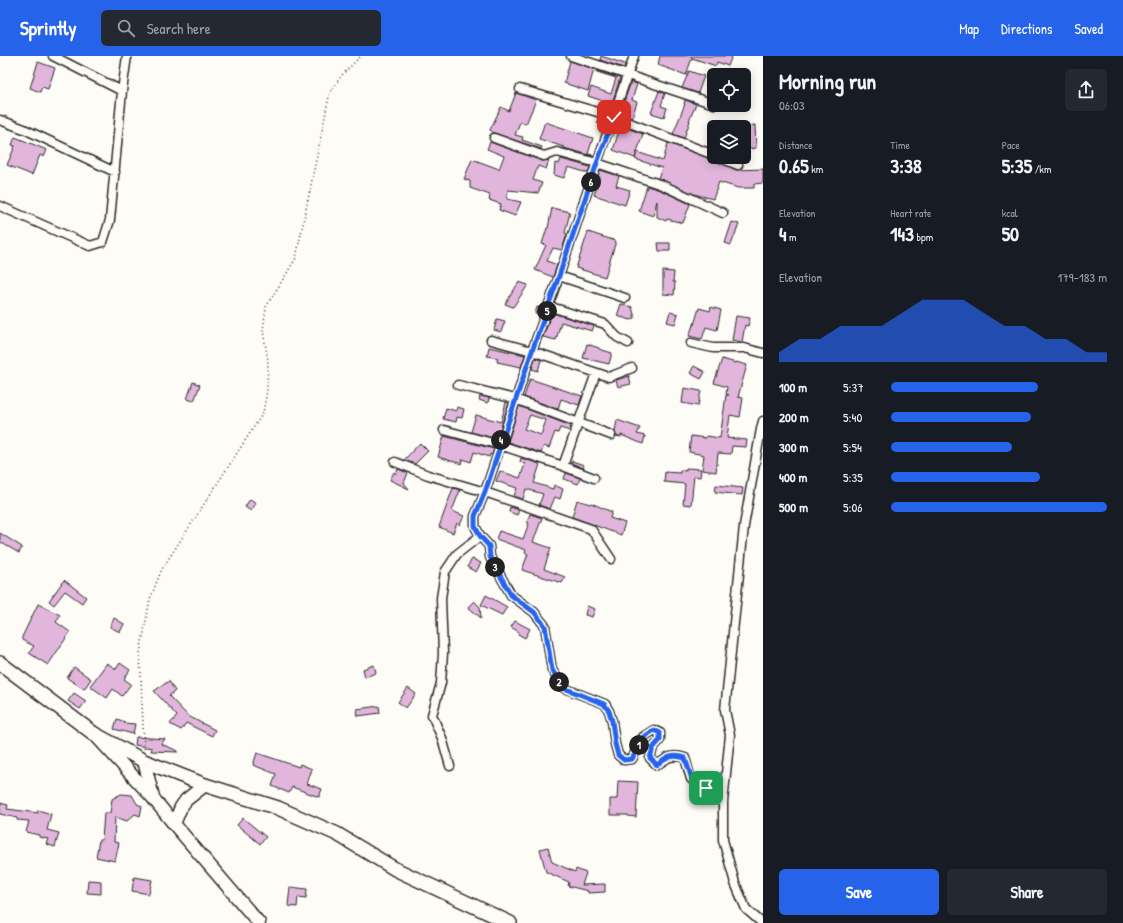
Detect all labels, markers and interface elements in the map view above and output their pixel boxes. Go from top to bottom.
search box [101,10,381,46]
text: Sprintly [20,15,77,41]
icon: search [115,17,137,39]
text: Search here [147,18,211,39]
text: Map [959,19,979,38]
text: Directions [1001,19,1052,38]
text: Saved [1074,19,1103,38]
text: Morning run [779,66,876,96]
map controls [707,68,751,164]
button: locate [707,68,751,112]
button: share [1065,69,1107,111]
text: 06:03 [779,96,805,114]
pin [597,100,631,134]
icon: check [603,106,625,128]
button: layers [707,120,751,164]
text: Distance [779,138,813,152]
text: Time [890,138,910,152]
text: Pace [1002,138,1020,152]
text: 0.65 [779,152,809,179]
text: 3:38 [890,152,922,179]
text: 5:35 [1002,152,1032,179]
text: km [809,162,823,176]
text: /km [1032,162,1051,176]
pin: 6 [581,172,601,192]
text: 6 [589,175,593,189]
text: Elevation [779,206,816,220]
text: Heart rate [890,206,931,220]
text: kcal [1002,206,1018,220]
text: 4 [779,220,787,247]
text: 143 [890,220,914,247]
text: 50 [1002,220,1019,247]
text: m [787,230,797,244]
text: bpm [914,230,933,244]
text: Elevation [779,268,822,286]
text: 179–183 m [1058,268,1107,286]
pin: 5 [537,301,557,321]
text: 5 [545,304,549,318]
text: 100 m [779,378,807,396]
text: 5:37 [843,378,864,396]
text: 200 m [779,408,809,426]
text: 5:40 [843,408,862,426]
pin: 4 [491,430,511,450]
text: 4 [499,433,503,447]
text: 300 m [779,438,808,456]
text: 5:54 [843,438,862,456]
text: 400 m [779,468,807,486]
text: 5:35 [843,468,863,486]
text: 500 m [779,498,808,516]
text: 5:06 [843,498,863,516]
pin: 3 [485,557,505,577]
text: 3 [493,560,497,574]
pin: 2 [549,672,569,692]
text: 2 [556,675,562,689]
pin: 1 [629,735,649,755]
text: 1 [637,738,641,752]
pin [689,771,723,805]
icon: arrive [695,777,717,799]
button: Save [779,869,939,915]
button: Share [947,869,1107,915]

